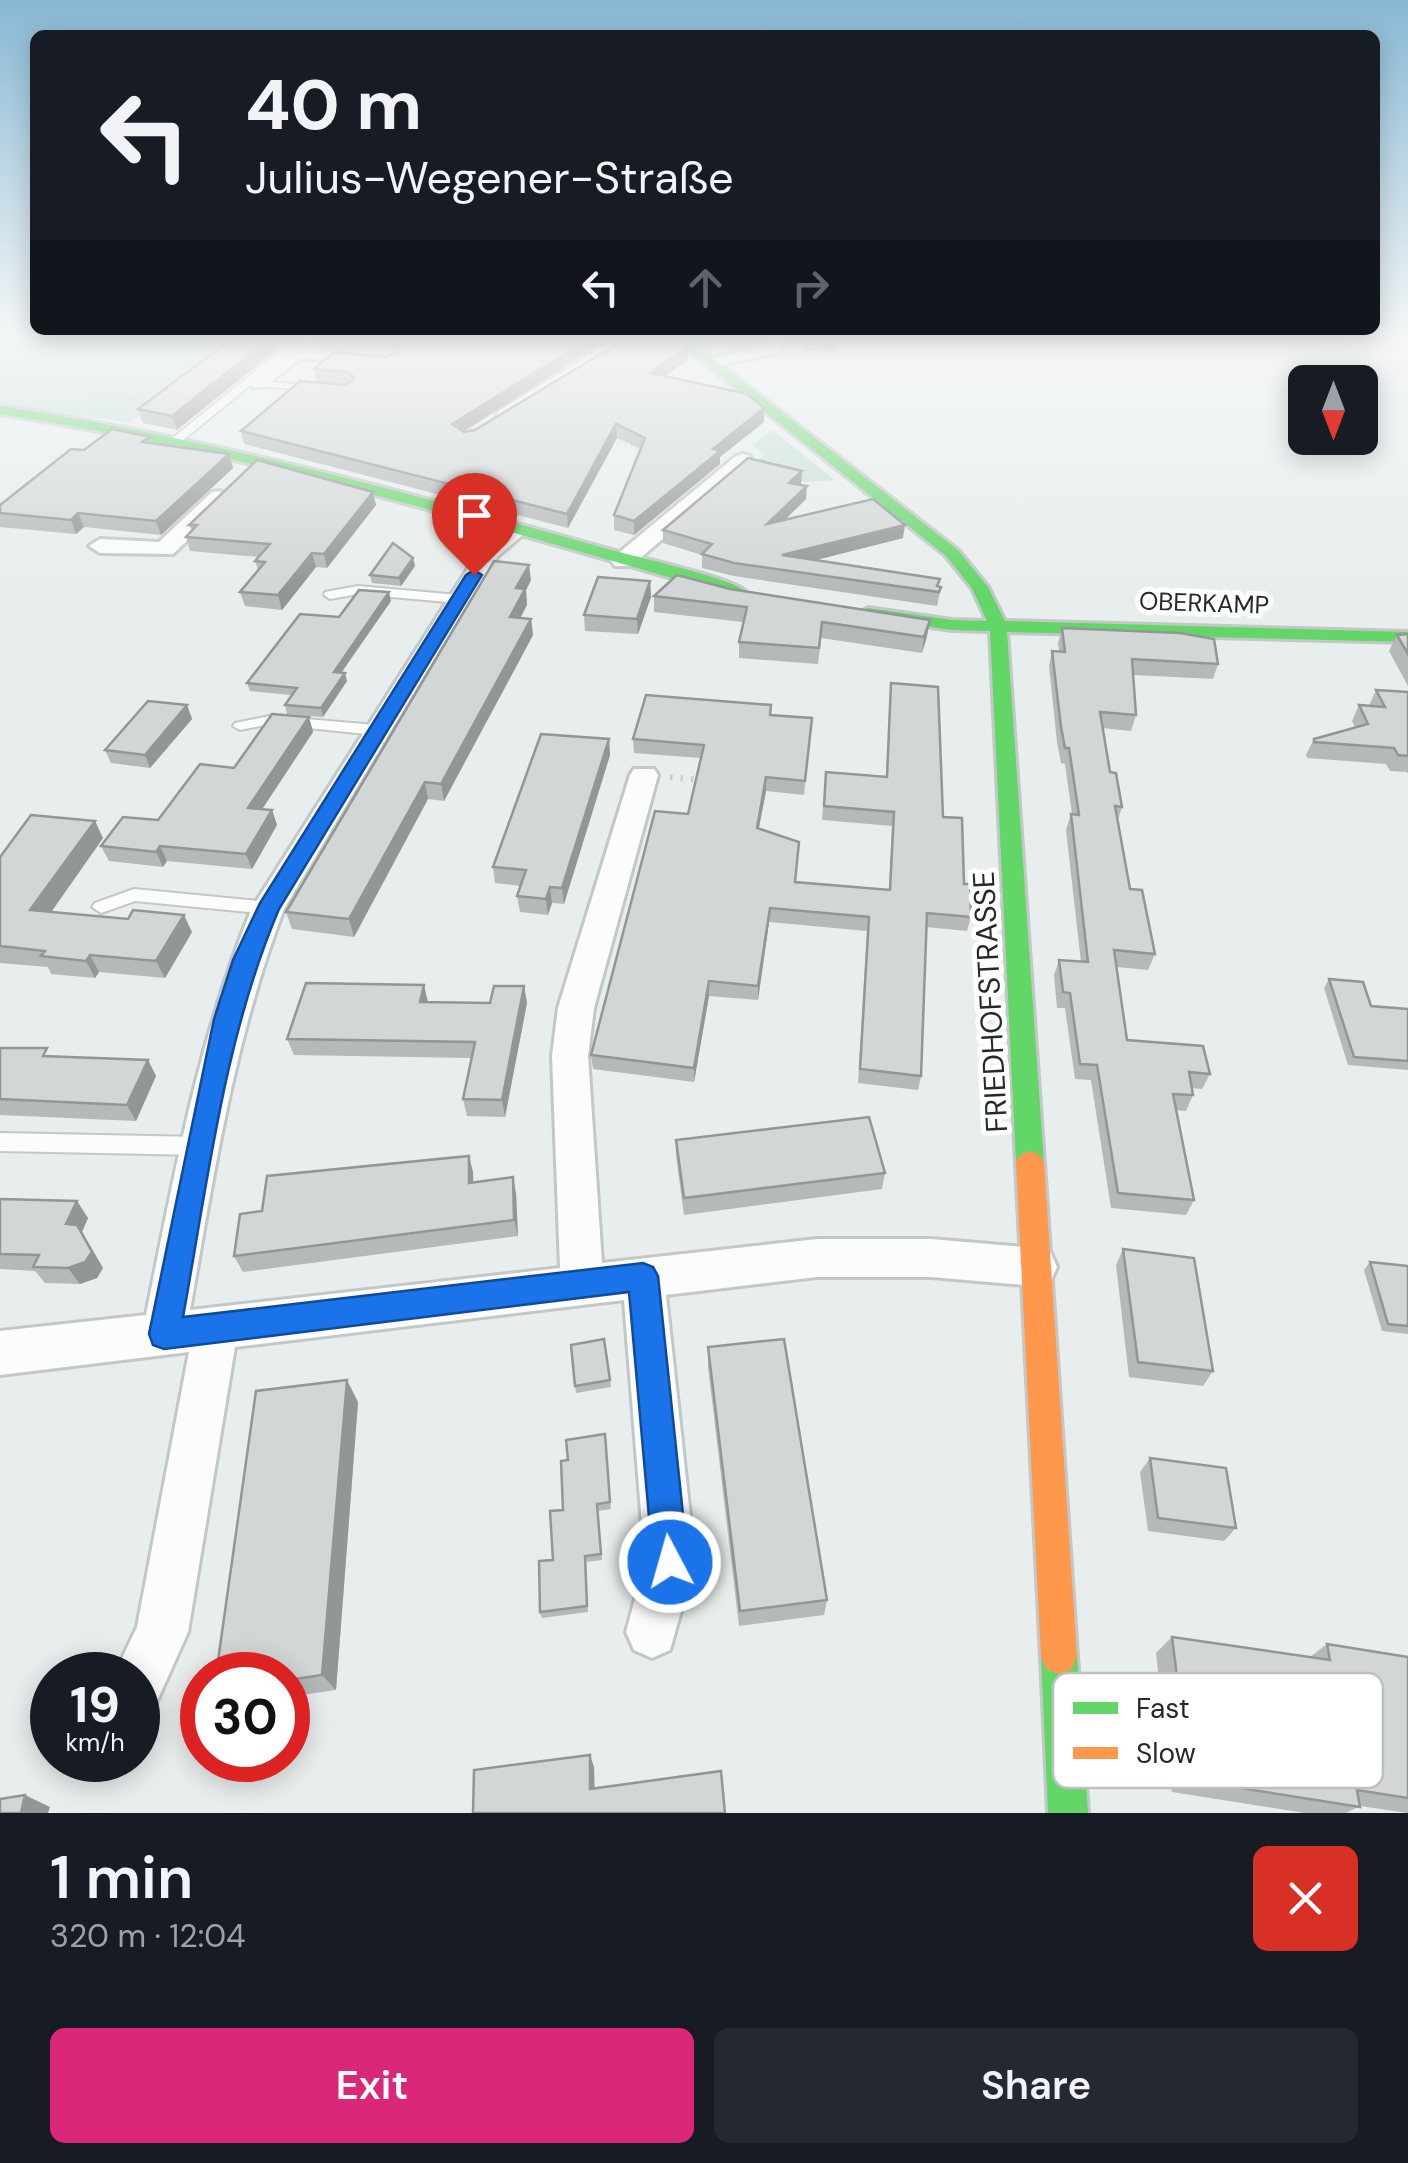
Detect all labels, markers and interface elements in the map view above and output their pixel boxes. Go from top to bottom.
text: 40 m [245,60,422,151]
icon: left [80,70,210,200]
text: Julius-Wegener-Straße [245,148,734,207]
icon: left [573,260,628,315]
icon: ahead [678,260,733,315]
icon: right [783,260,838,315]
north arrow [1288,365,1378,455]
map controls [1288,365,1378,455]
pin [432,473,517,576]
icon: arrive [447,488,502,543]
street label: OBERKAMP [1138,584,1270,622]
street label: FRIEDHOFSTRASSE [964,870,1016,1134]
position arrow [618,1510,722,1614]
speed limit sign: 30 [180,1652,310,1782]
text: 19 [70,1672,120,1738]
legend [1053,1673,1383,1788]
text: Fast [1136,1690,1190,1727]
text: km/h [65,1726,125,1759]
text: Slow [1136,1735,1196,1772]
text: 1 min [50,1838,193,1917]
button: close [1253,1846,1358,1951]
text: 320 m · 12:04 [50,1915,246,1957]
button: Exit [50,2028,694,2143]
button: Share [714,2028,1358,2143]

